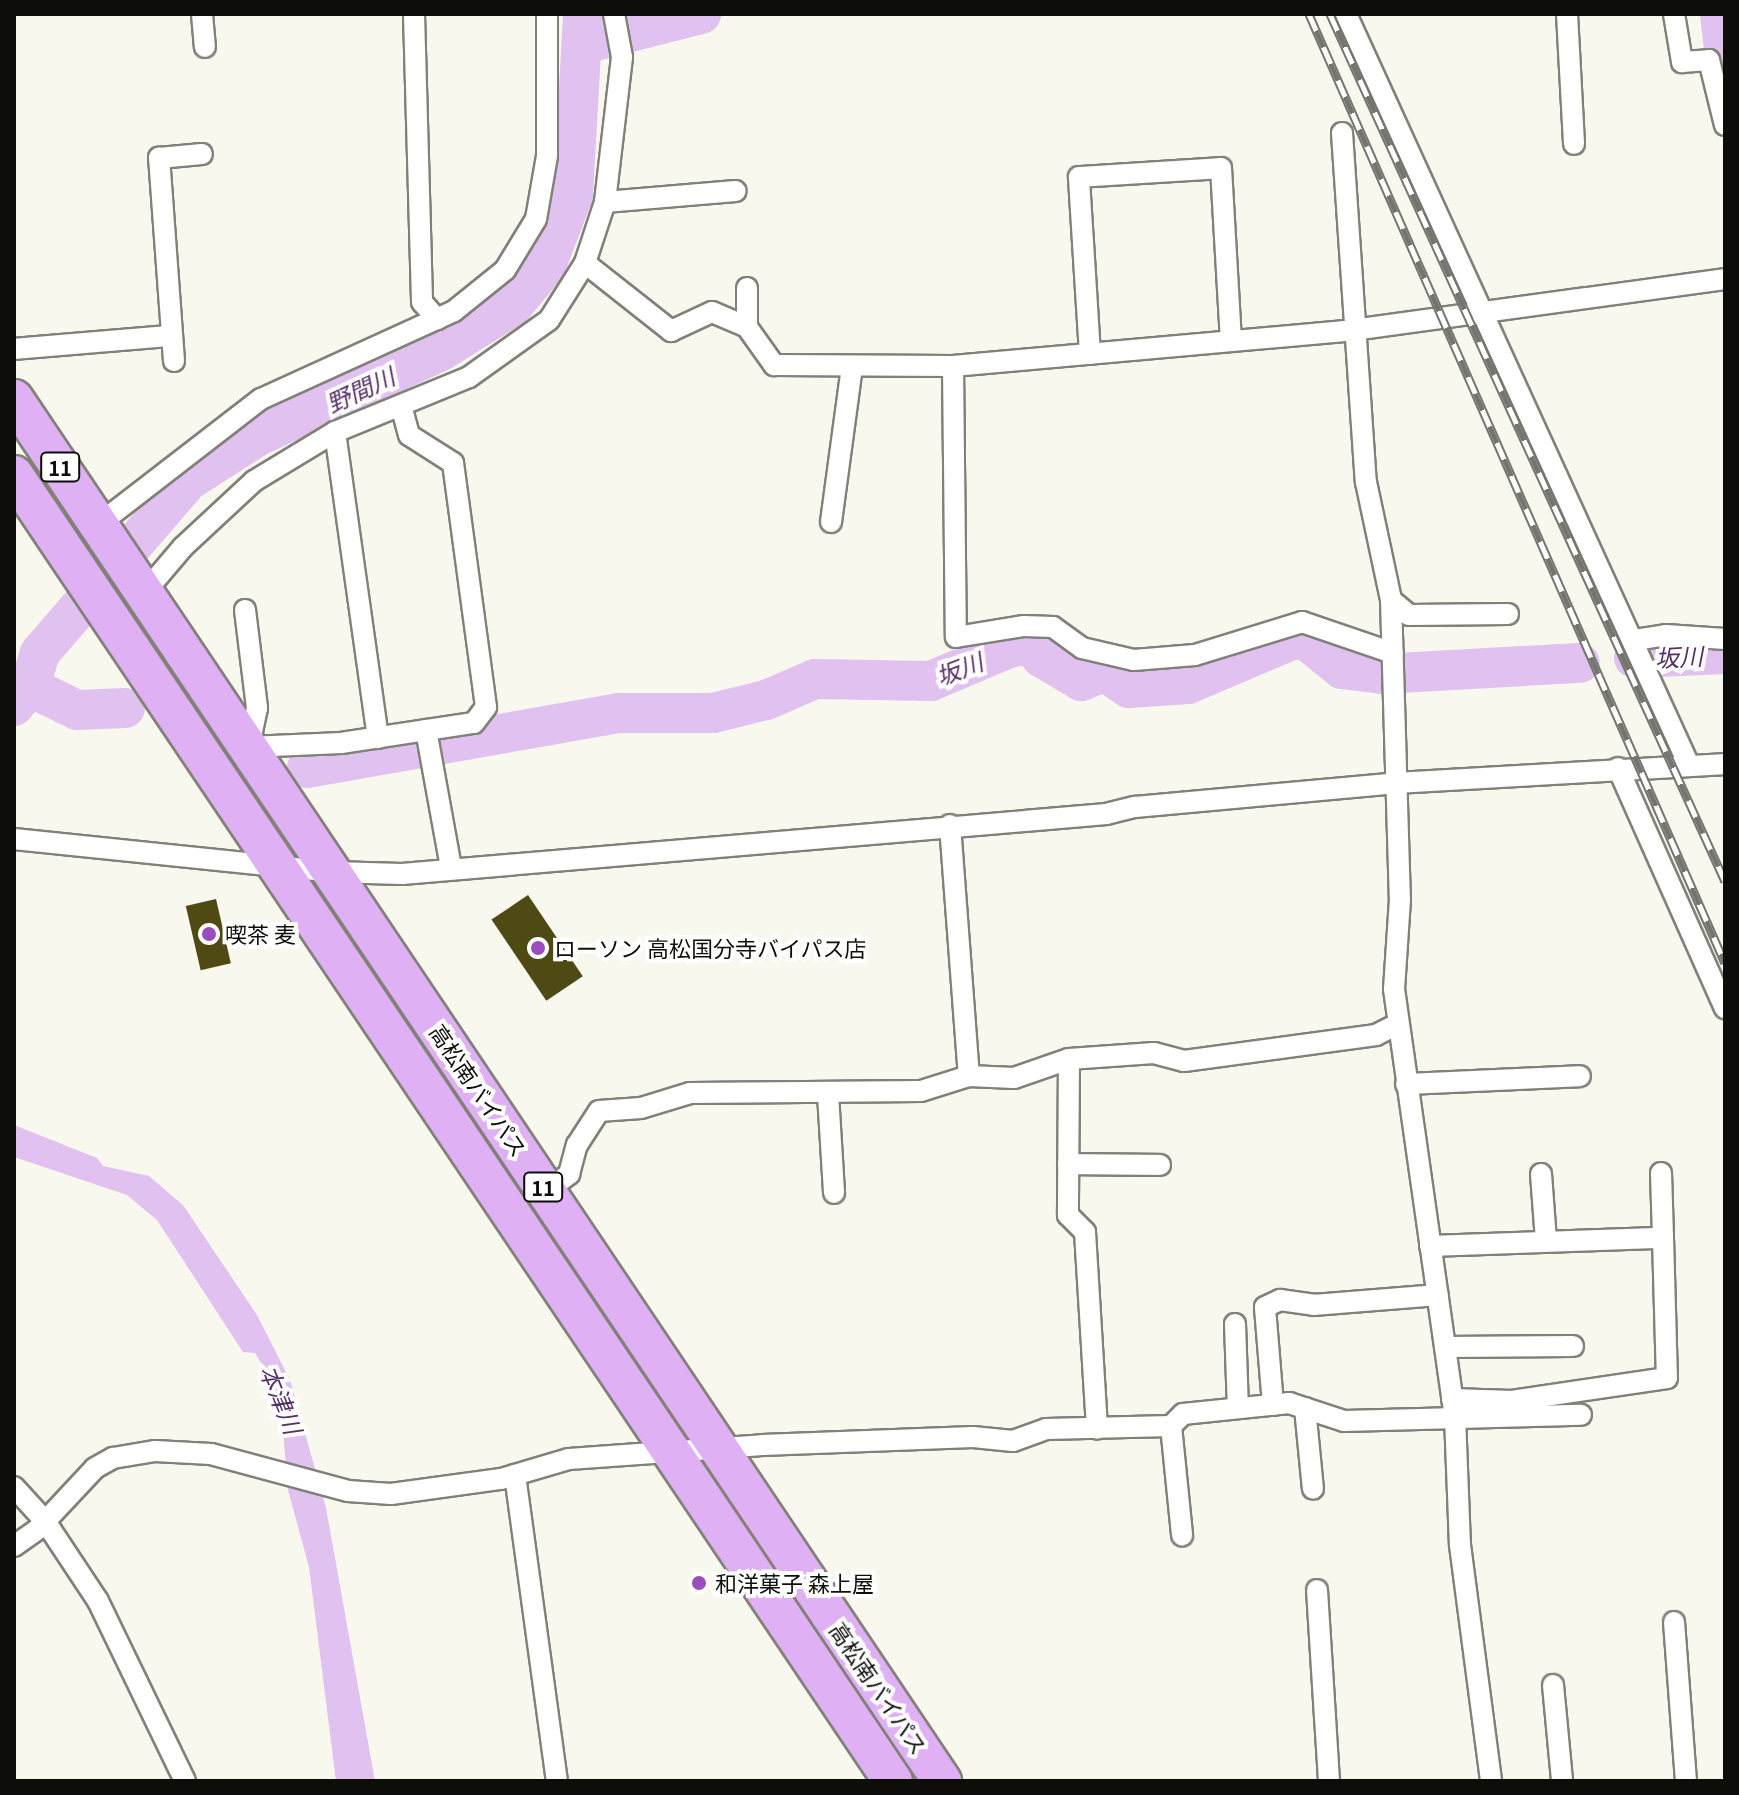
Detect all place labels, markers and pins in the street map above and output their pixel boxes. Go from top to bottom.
place label: 喫茶 麦 [225,921,296,947]
marker: 喫茶 麦 [200,925,218,943]
place label: ローソン 高松国分寺バイパス店 [554,935,867,961]
marker: ローソン 高松国分寺バイパス店 [529,939,547,957]
place label: 和洋菓子 森上屋 [715,1570,874,1596]
marker: 和洋菓子 森上屋 [690,1574,708,1592]

